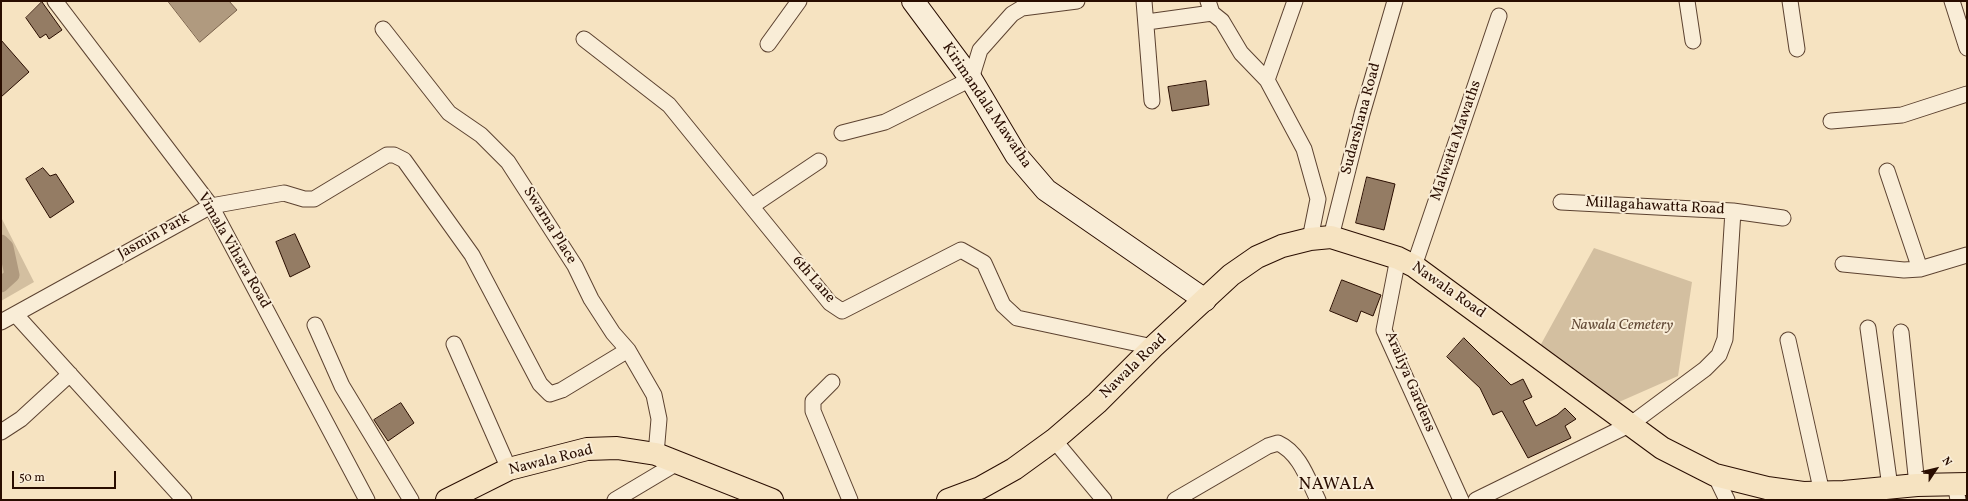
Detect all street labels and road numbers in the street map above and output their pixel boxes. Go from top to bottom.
street label: Kirimandala Mawatha [937,40,1035,172]
street label: Sudarshana Road [1338,61,1386,177]
street label: Malwatta Mawaths [1428,78,1486,204]
street label: Swarna Place [518,184,580,268]
street label: Vimala Vihara Road [192,190,274,312]
street label: Millagahawatta Road [1585,194,1725,220]
street label: Jasmin Park [115,210,193,264]
street label: 6th Lane [788,253,838,307]
street label: Nawala Road [1408,259,1488,323]
street label: Araliya Gardens [1380,329,1438,435]
street label: Nawala Road [1097,331,1171,403]
street label: Nawala Road [507,442,595,480]

